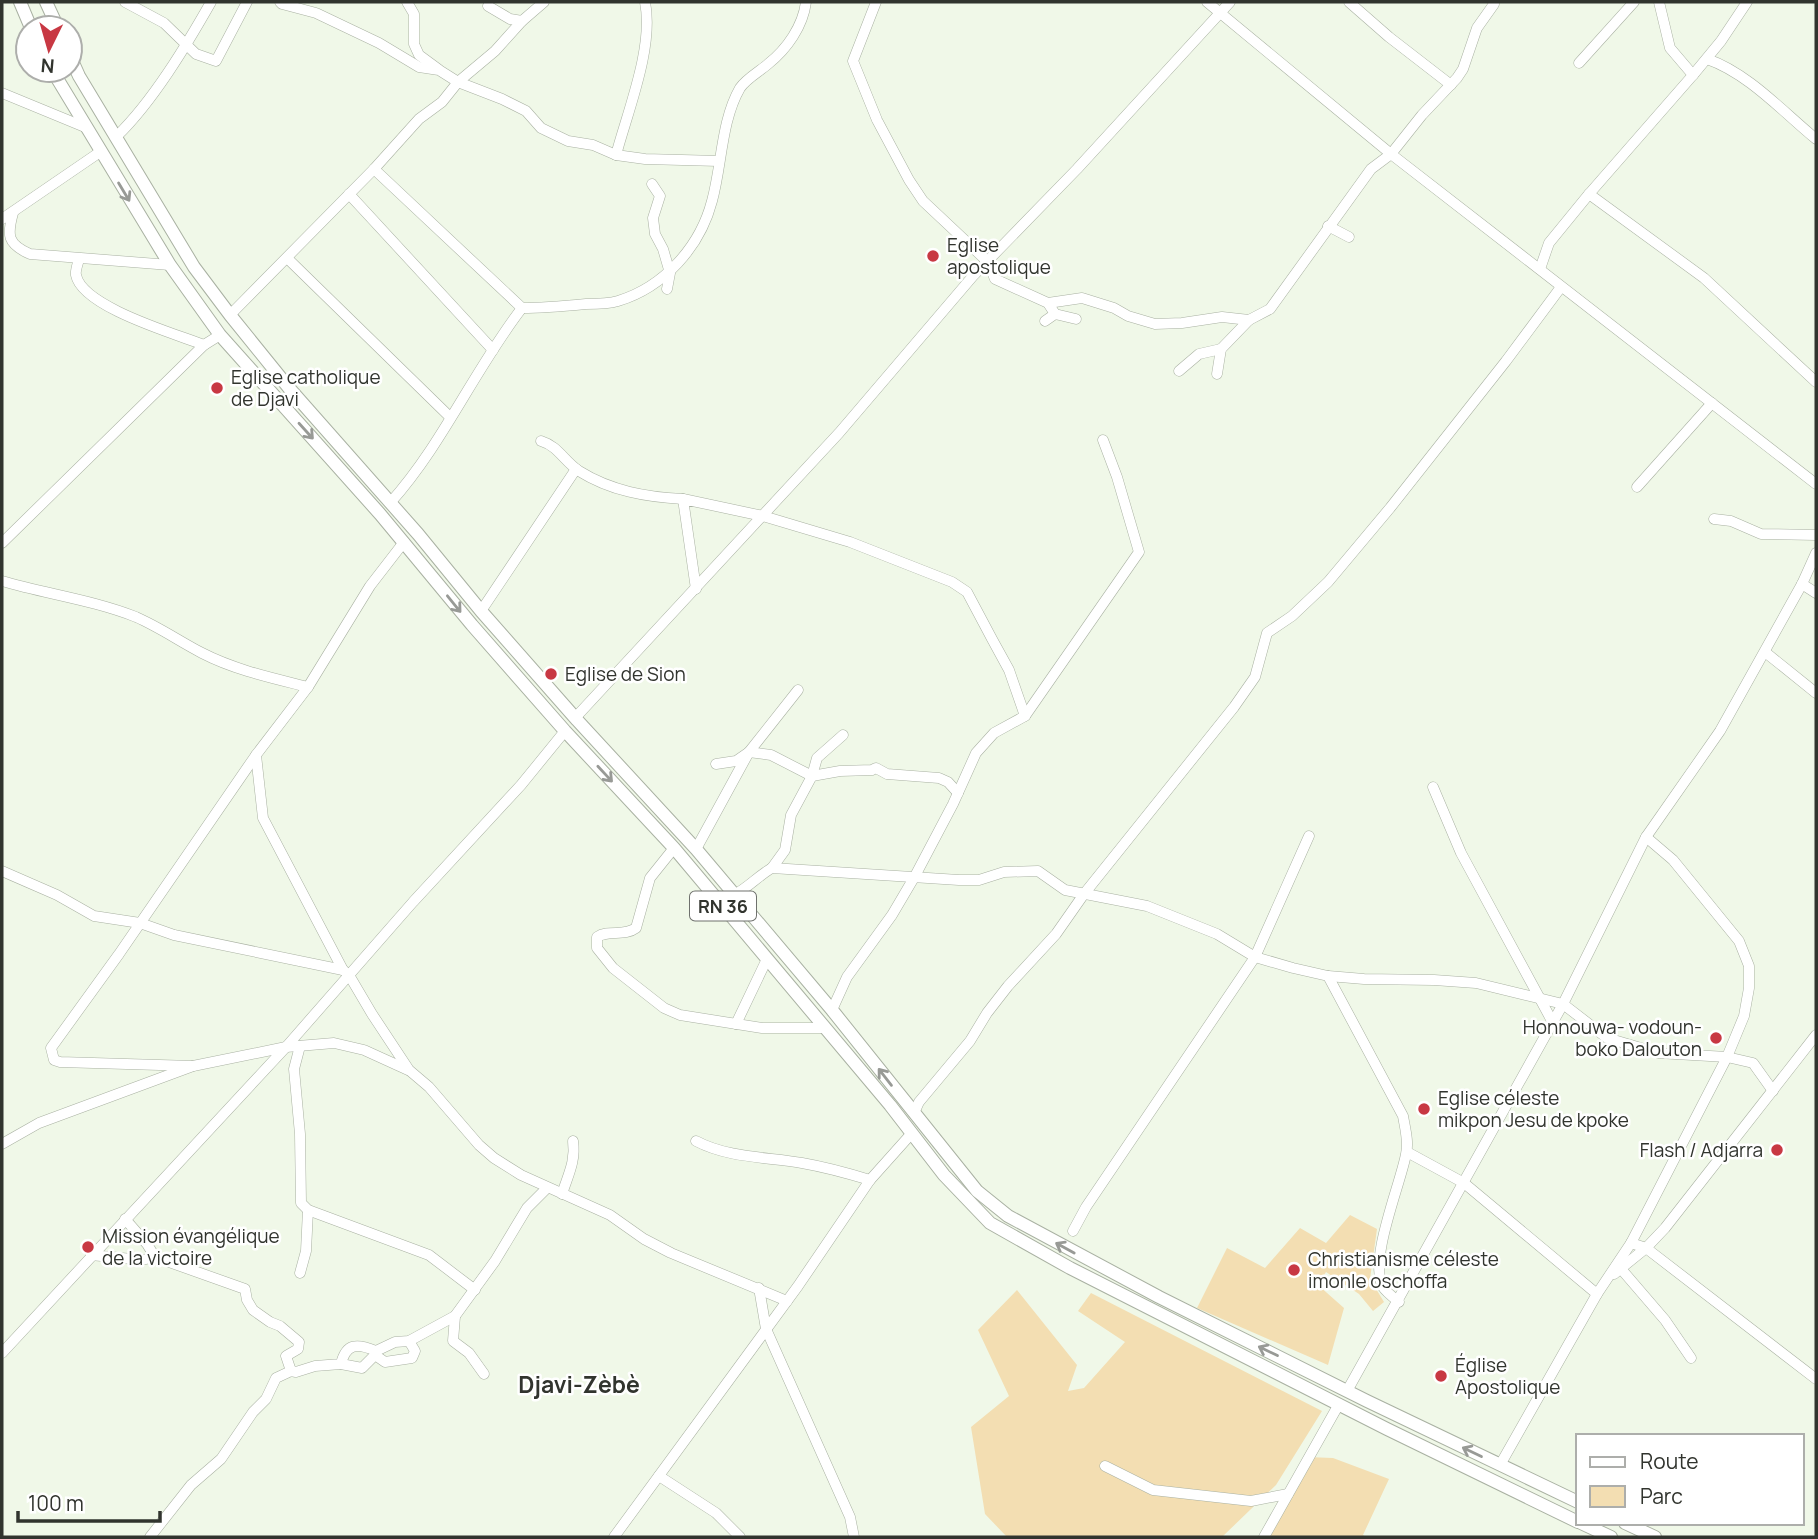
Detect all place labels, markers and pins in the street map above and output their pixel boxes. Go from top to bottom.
place label: Eglise apostolique [947,232,1051,280]
marker: Eglise apostolique [925,248,941,264]
place label: Eglise catholique de Djavi [231,364,381,412]
marker: Eglise catholique de Djavi [209,380,225,396]
place label: Eglise de Sion [565,661,686,687]
marker: Eglise de Sion [543,666,559,682]
place label: Honnouwa- vodoun- boko Dalouton [1523,1014,1702,1062]
marker: Honnouwa- vodoun- boko Dalouton [1708,1030,1724,1046]
place label: Eglise céleste mikpon Jesu de kpoke [1438,1085,1629,1133]
marker: Eglise céleste mikpon Jesu de kpoke [1416,1101,1432,1117]
place label: Flash / Adjarra [1640,1137,1763,1163]
marker: Flash / Adjarra [1769,1142,1785,1158]
place label: Mission évangélique de la victoire [102,1223,280,1271]
marker: Mission évangélique de la victoire [80,1239,96,1255]
place label: Christianisme céleste imonle oschoffa [1308,1246,1499,1294]
marker: Christianisme céleste imonle oschoffa [1286,1262,1302,1278]
place label: Église Apostolique [1455,1352,1560,1400]
marker: Église Apostolique [1433,1368,1449,1384]

